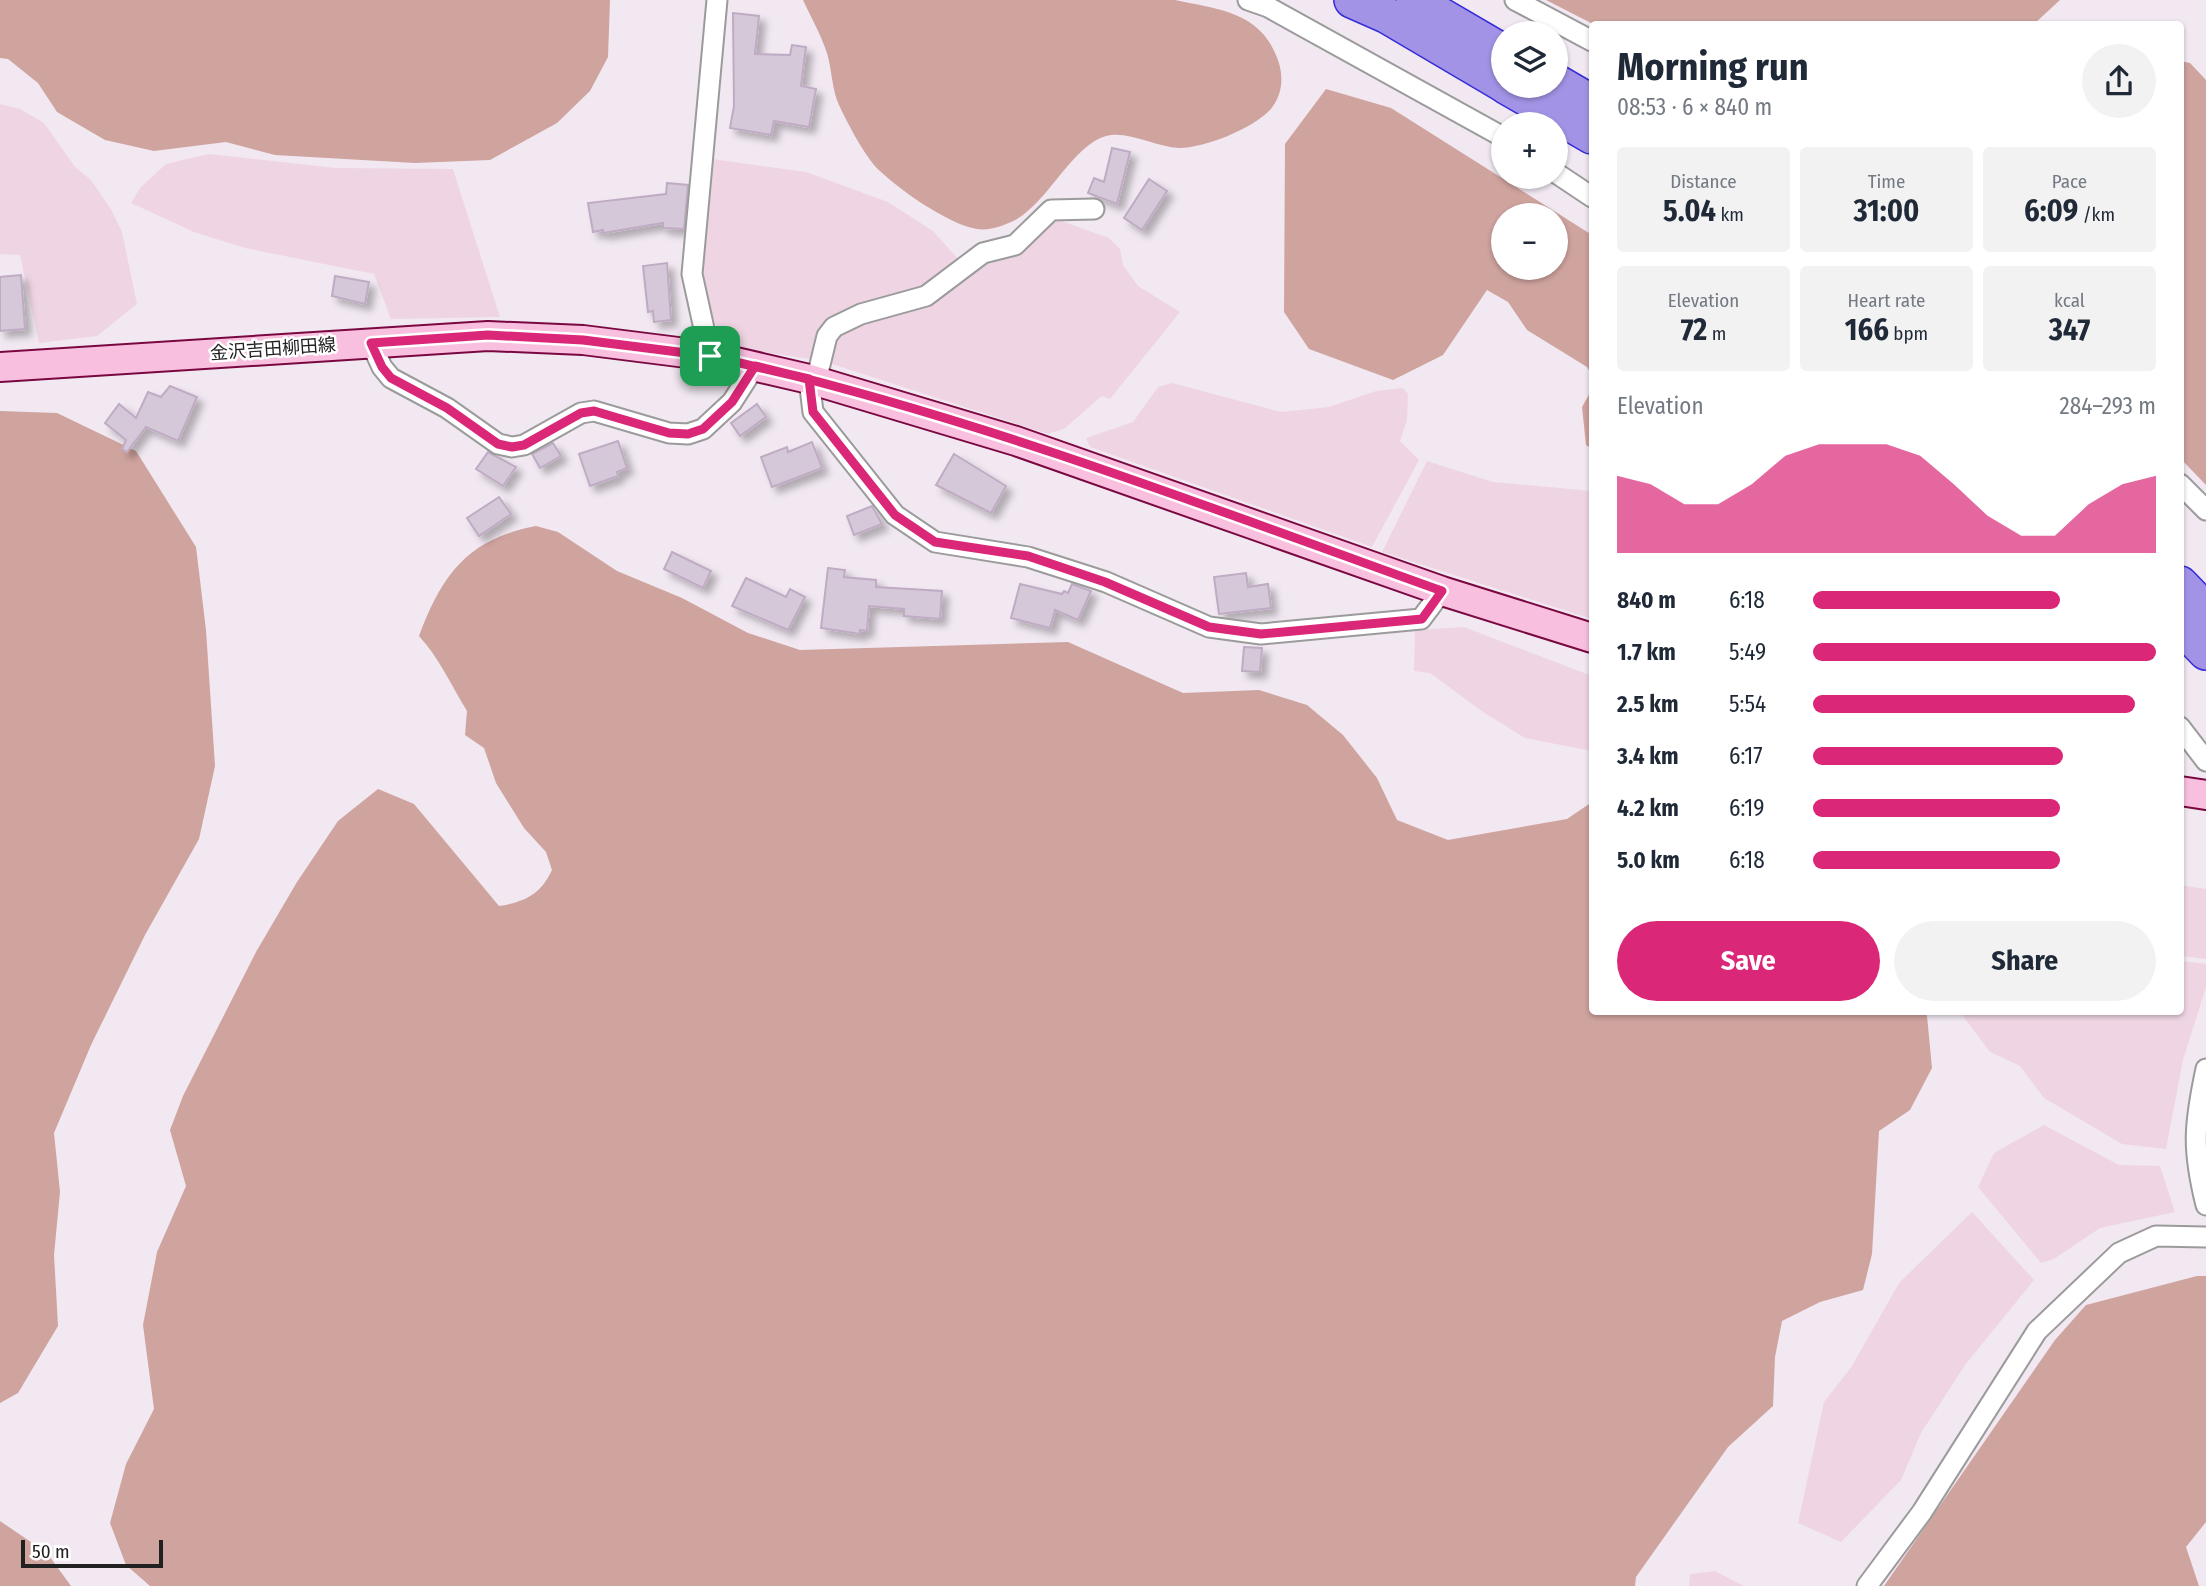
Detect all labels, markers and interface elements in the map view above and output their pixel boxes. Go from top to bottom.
map controls [1491,21,1568,280]
button: layers [1491,21,1568,98]
text: Morning run [1617,44,1809,90]
button: share [2082,44,2156,118]
text: 08:53 · 6 × 840 m [1617,93,1772,121]
button: + [1491,112,1568,189]
text: Distance [1670,170,1737,193]
text: Time [1868,170,1905,193]
text: Pace [2052,170,2087,193]
text: 5.04 [1663,193,1716,229]
text: 31:00 [1854,193,1919,229]
text: 6:09 [2024,193,2078,229]
button: − [1491,203,1568,280]
text: km [1716,203,1744,226]
text: /km [2078,203,2115,226]
text: Elevation [1668,289,1739,312]
text: Heart rate [1847,289,1926,312]
text: kcal [2054,289,2085,312]
text: 72 [1681,312,1707,348]
text: 166 [1845,312,1889,348]
text: 347 [2049,312,2090,348]
text: m [1707,322,1726,345]
text: bpm [1889,322,1928,345]
pin [680,326,740,386]
street label: 金沢吉田柳田線 [209,334,337,364]
icon: arrive [691,337,729,375]
text: Elevation [1617,392,1704,420]
text: 284–293 m [2060,392,2156,420]
text: 840 m [1617,586,1676,614]
text: 6:18 [1729,586,1765,614]
text: 1.7 km [1617,638,1676,666]
text: 5:49 [1729,638,1766,666]
text: 2.5 km [1617,690,1678,718]
text: 5:54 [1729,690,1766,718]
text: 3.4 km [1617,742,1679,770]
text: 6:17 [1729,742,1763,770]
text: 4.2 km [1617,794,1679,822]
text: 6:19 [1729,794,1765,822]
text: 5.0 km [1617,846,1680,874]
text: 6:18 [1729,846,1765,874]
button: Save [1617,921,1880,1001]
button: Share [1894,921,2156,1001]
scale bar [21,1537,163,1569]
text: 50 m [32,1540,70,1563]

